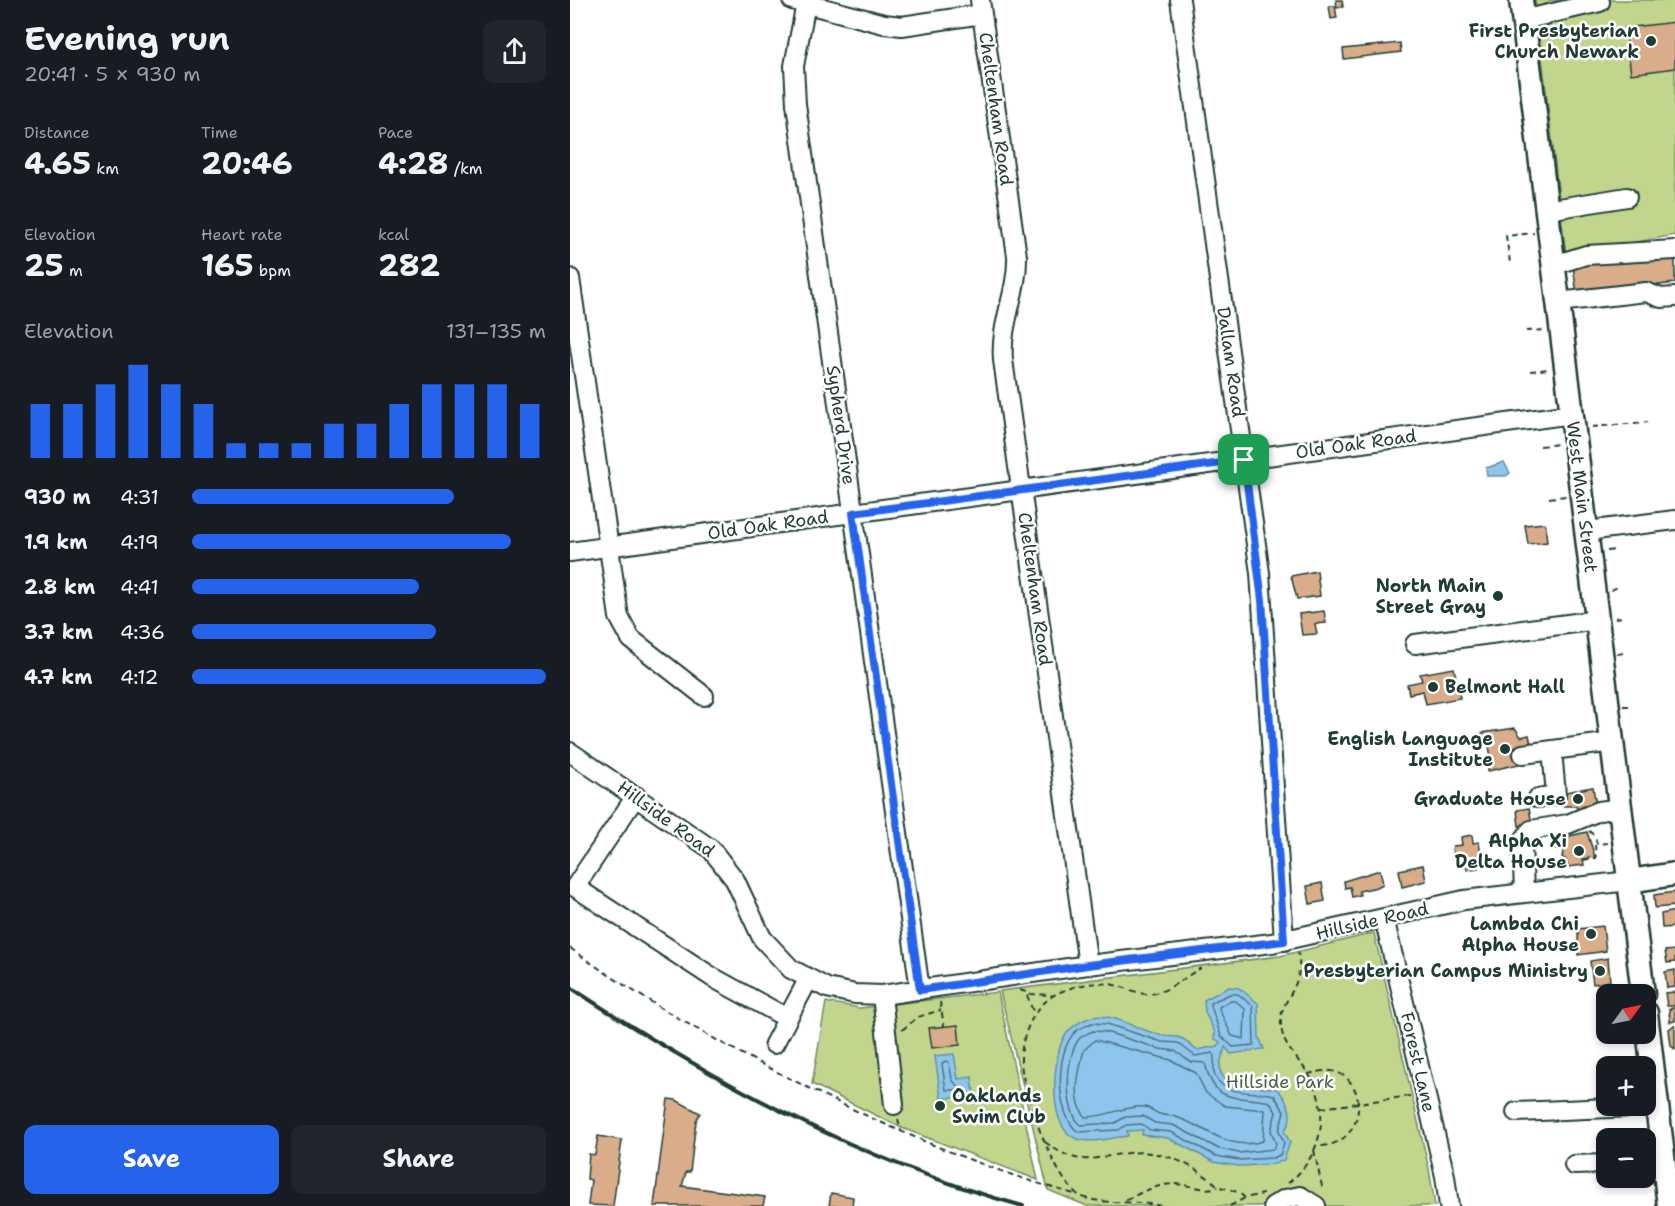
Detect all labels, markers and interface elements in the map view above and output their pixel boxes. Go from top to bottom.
text: Evening run [24,16,230,61]
place label: First Presbyterian Church Newark [1469,19,1639,64]
button: share [483,20,546,83]
street label: Cheltenham Road [973,31,1019,187]
marker: First Presbyterian Church Newark [1644,34,1658,48]
text: 20:41 · 5 × 930 m [24,61,200,87]
text: Distance [24,122,90,143]
text: Time [201,122,238,143]
text: Pace [378,122,413,143]
text: 4.65 [24,143,91,184]
text: 20:46 [201,143,293,184]
text: 4:28 [378,143,449,184]
text: km [91,158,119,179]
text: /km [449,158,483,179]
text: Elevation [24,224,96,245]
text: Heart rate [201,224,283,245]
text: kcal [378,224,409,245]
text: 25 [24,245,64,286]
text: 165 [201,245,253,286]
text: 282 [378,245,440,286]
text: m [64,260,83,281]
text: bpm [253,260,291,281]
street label: Dallam Road [1211,305,1251,419]
text: Elevation [24,318,114,344]
text: 131–135 m [446,318,546,344]
street label: Sypherd Drive [821,364,861,486]
street label: West Main Street [1561,420,1603,574]
street label: Old Oak Road [1294,424,1418,464]
pin [1218,434,1269,485]
icon: arrive [1227,443,1260,476]
text: 930 m [24,484,91,510]
text: 4:31 [120,484,159,510]
street label: Old Oak Road [706,505,830,545]
street label: Cheltenham Road [1012,511,1058,667]
text: 1.9 km [24,529,87,555]
text: 4:19 [120,529,159,555]
text: 2.8 km [24,574,95,600]
text: 4:41 [120,574,159,600]
place label: North Main Street Gray [1375,574,1486,619]
marker: North Main Street Gray [1491,589,1505,603]
text: 3.7 km [24,619,93,645]
text: 4:36 [120,619,165,645]
text: 4.7 km [24,664,92,690]
text: 4:12 [120,664,159,690]
place label: Belmont Hall [1445,675,1565,699]
marker: Belmont Hall [1426,680,1440,694]
place label: English Language Institute [1327,727,1493,772]
marker: English Language Institute [1498,742,1512,756]
street label: Hillside Road [612,776,720,862]
place label: Graduate House [1414,787,1566,811]
marker: Graduate House [1571,792,1585,806]
place label: Alpha Xi Delta House [1455,829,1567,874]
marker: Alpha Xi Delta House [1572,844,1586,858]
street label: Hillside Road [1313,896,1431,946]
place label: Lambda Chi Alpha House [1462,912,1579,957]
marker: Lambda Chi Alpha House [1584,927,1598,941]
place label: Presbyterian Campus Ministry [1304,959,1588,983]
marker: Presbyterian Campus Ministry [1593,964,1607,978]
north arrow [1596,984,1656,1044]
map controls [1596,984,1656,1188]
street label: Forest Lane [1395,1010,1441,1114]
button: + [1596,1056,1656,1116]
park label: Hillside Park [1226,1070,1334,1094]
place label: Oaklands Swim Club [952,1084,1046,1129]
marker: Oaklands Swim Club [933,1099,947,1113]
button: Save [24,1125,279,1194]
button: Share [291,1125,546,1194]
button: − [1596,1128,1656,1188]

